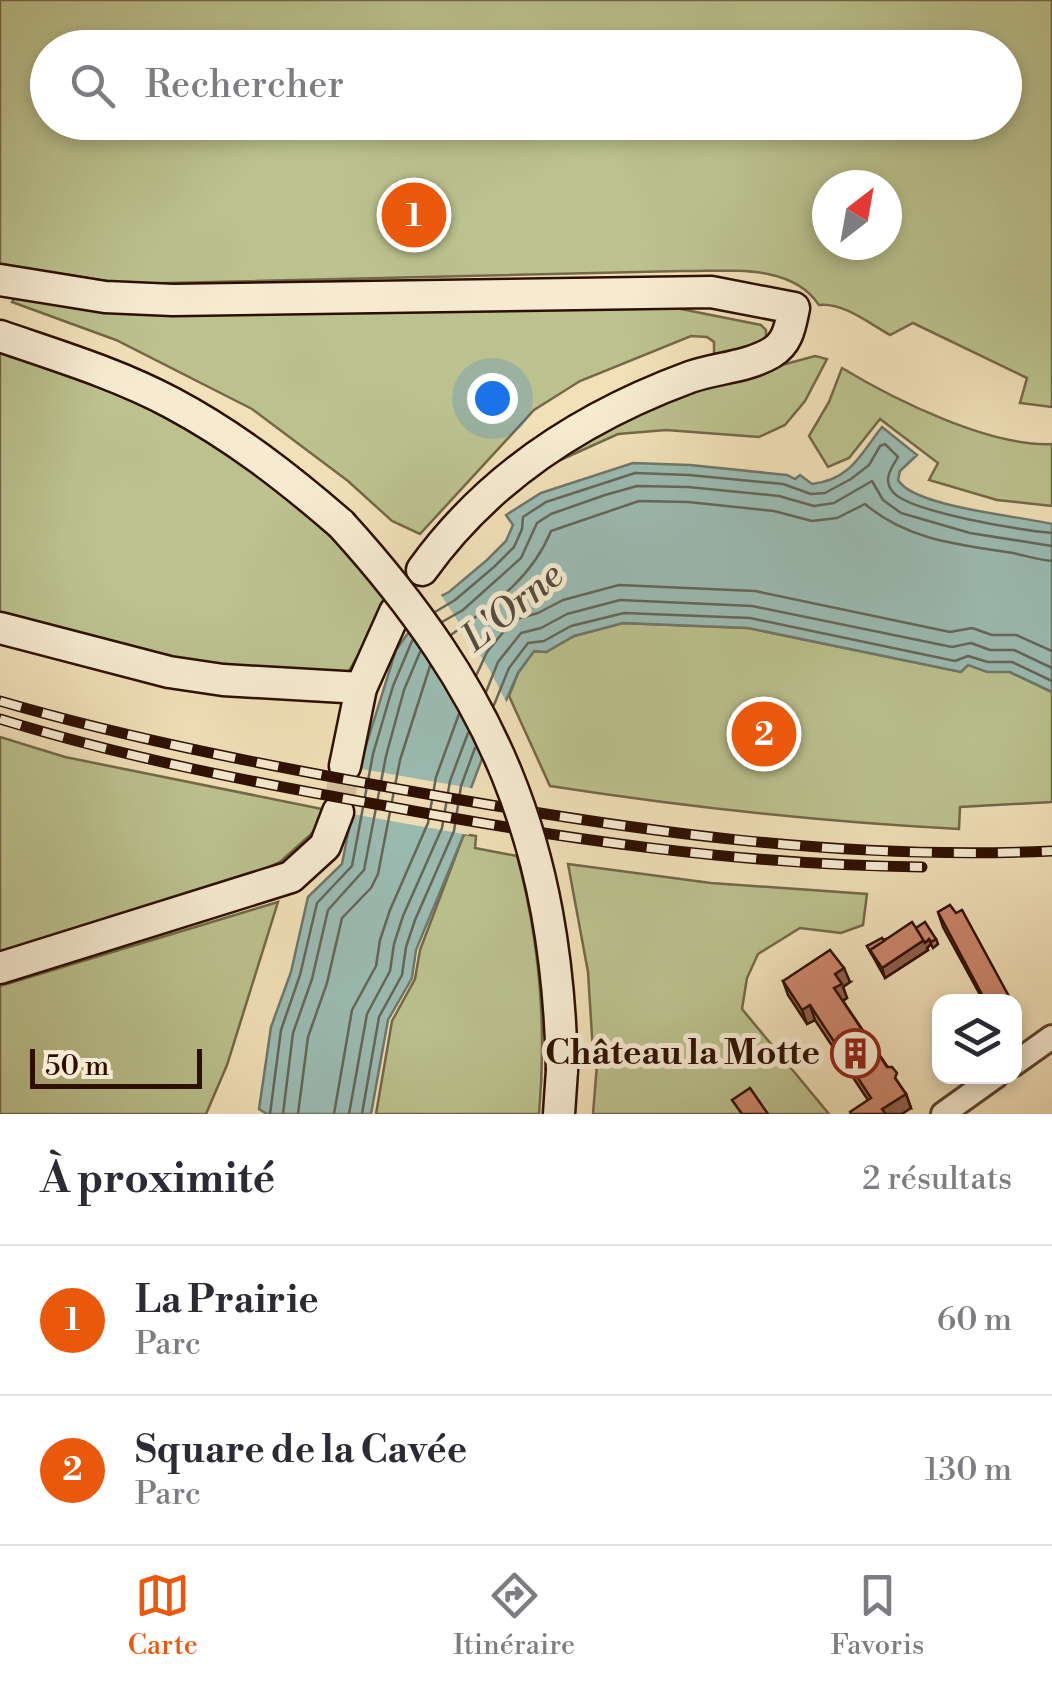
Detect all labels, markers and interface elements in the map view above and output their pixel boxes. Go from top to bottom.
search box [30,30,1022,140]
icon: search [65,58,120,113]
text: Rechercher [145,62,344,109]
north arrow [812,170,902,260]
pin: 1 [382,178,446,252]
your location [467,373,518,424]
water label: L'Orne [452,552,573,662]
pin: 2 [732,696,796,772]
map controls [932,994,1022,1084]
button: layers [932,994,1022,1084]
building icon: Château la Motte [829,1027,881,1079]
place label: Château la Motte [545,1032,820,1075]
scale bar [30,1044,202,1088]
text: 50 m [45,1049,109,1084]
text: À proximité [40,1153,275,1206]
text: 2 résultats [862,1159,1012,1199]
text: La Prairie [135,1277,319,1324]
text: 1 [65,1300,80,1340]
text: 60 m [937,1300,1012,1340]
text: Parc [135,1324,201,1364]
text: Square de la Cavée [135,1427,467,1474]
text: 2 [62,1450,83,1490]
text: 130 m [925,1450,1012,1490]
text: Parc [135,1474,201,1514]
tab: Carte [128,1568,198,1663]
tab: Itinéraire [453,1568,575,1663]
tab: Favoris [831,1568,924,1663]

